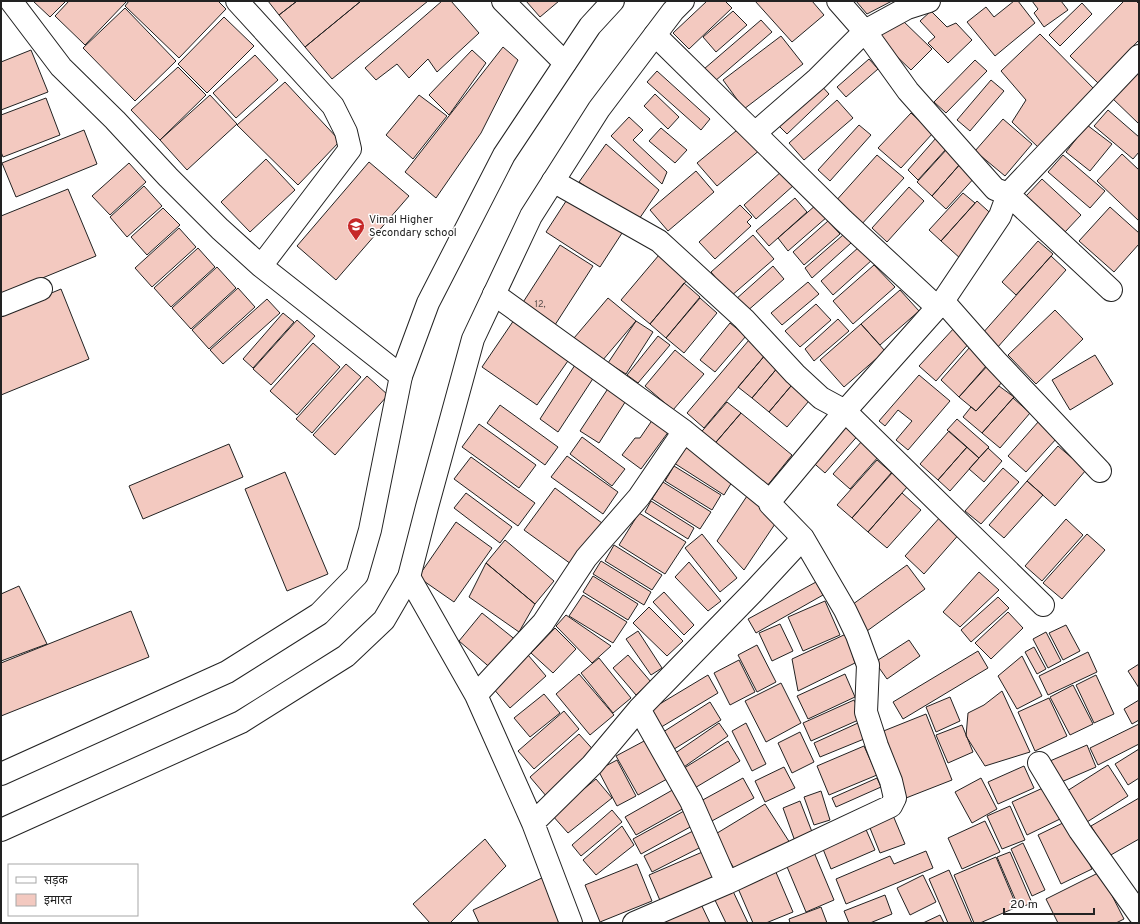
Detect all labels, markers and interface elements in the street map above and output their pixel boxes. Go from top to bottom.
place label: Vimal Higher Secondary school [369,213,457,240]
school or university icon: Vimal Higher Secondary school [346,216,366,241]
house number: 12, [535,299,545,310]
legend [8,864,138,916]
text: सड़क [44,873,69,889]
scale bar [1004,890,1094,916]
text: इमारत [44,893,73,909]
text: 20 m [1010,897,1038,913]

